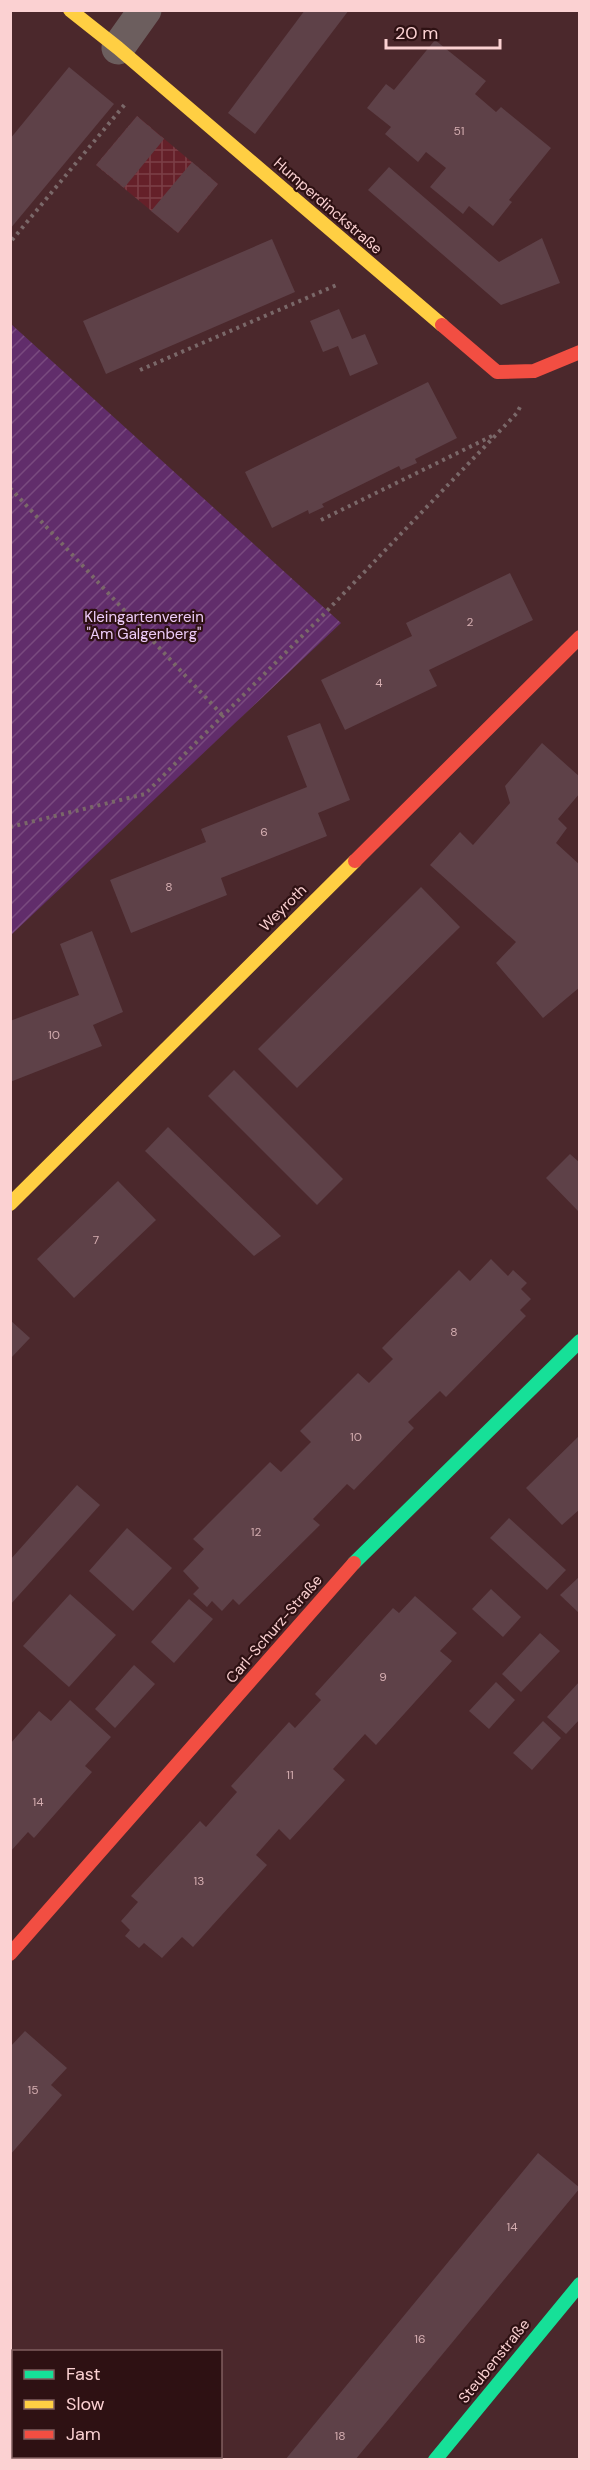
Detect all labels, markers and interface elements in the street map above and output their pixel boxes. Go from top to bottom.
scale bar [386,12,500,50]
text: 20 m [395,21,438,45]
house number: 51 [453,123,465,139]
street label: Humperdinckstraße [269,153,387,259]
park label: Kleingartenverein "Am Galgenberg" [84,607,204,644]
house number: 2 [467,614,474,630]
house number: 4 [375,675,383,691]
house number: 6 [260,824,268,840]
house number: 8 [165,879,173,895]
street label: Weyroth [255,880,311,936]
house number: 10 [48,1027,60,1043]
house number: 7 [93,1232,99,1248]
house number: 8 [450,1324,458,1340]
house number: 10 [350,1429,362,1445]
house number: 12 [251,1524,261,1540]
street label: Carl-Schurz-Straße [221,1571,327,1687]
house number: 9 [379,1669,387,1685]
house number: 11 [286,1767,294,1783]
house number: 14 [32,1794,44,1810]
house number: 13 [194,1873,204,1889]
house number: 15 [27,2082,39,2098]
house number: 14 [506,2219,518,2235]
street label: Steubenstraße [454,2315,534,2407]
house number: 16 [414,2331,426,2347]
legend [12,2350,222,2458]
text: Fast [66,2362,101,2386]
text: Slow [66,2392,105,2416]
text: Jam [66,2422,101,2446]
house number: 18 [334,2428,346,2444]

